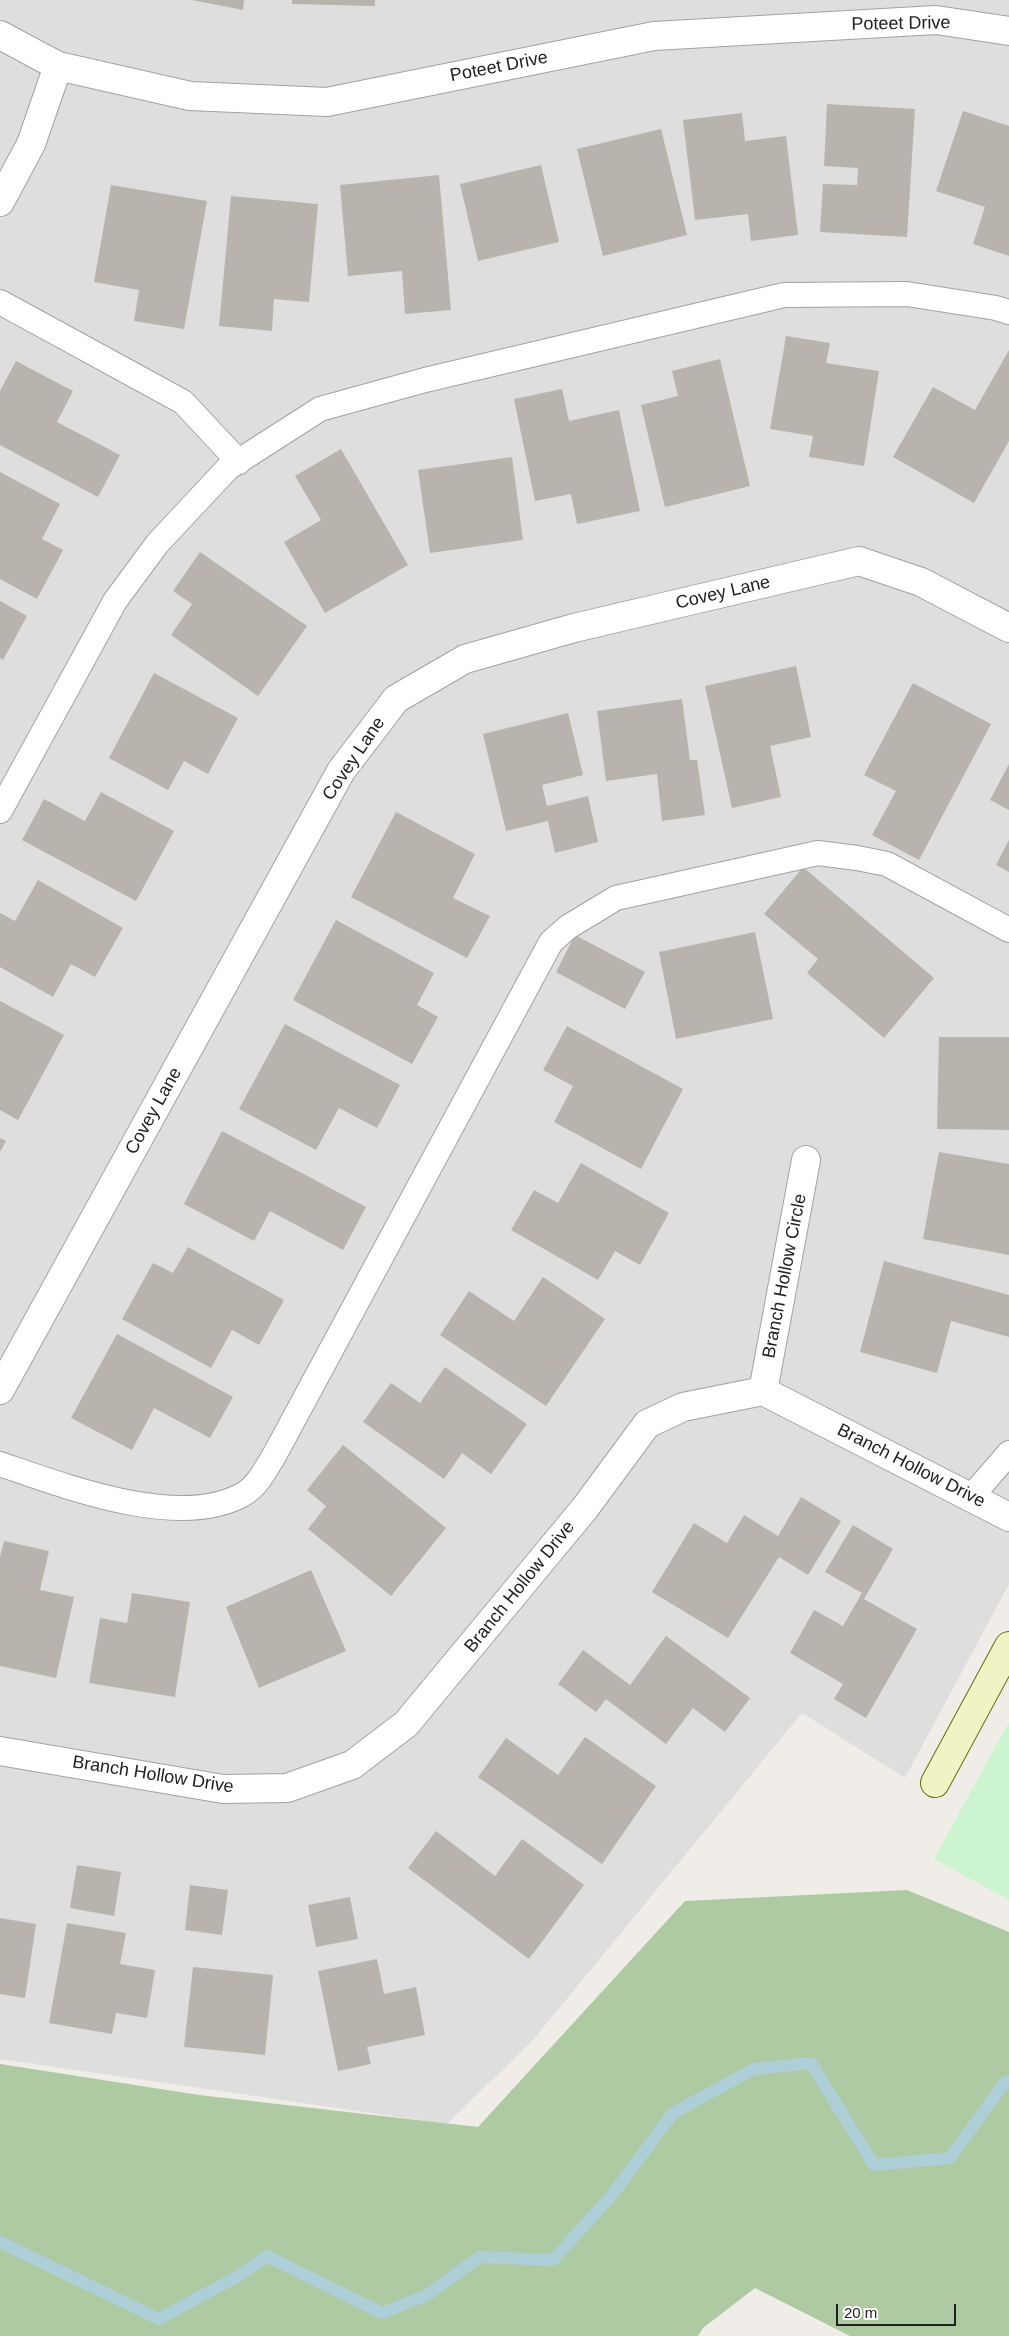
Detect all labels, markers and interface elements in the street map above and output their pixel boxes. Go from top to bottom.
street label: Poteet Drive [851,12,951,36]
street label: Poteet Drive [448,47,550,87]
street label: Covey Lane [674,572,772,614]
street label: Covey Lane [318,713,390,805]
street label: Covey Lane [121,1064,187,1158]
street label: Branch Hollow Circle [758,1192,812,1360]
street label: Branch Hollow Drive [833,1419,989,1513]
street label: Branch Hollow Drive [460,1517,580,1657]
street label: Branch Hollow Drive [71,1752,235,1798]
scale bar [839,2294,959,2326]
text: 20 m [844,2304,877,2321]

